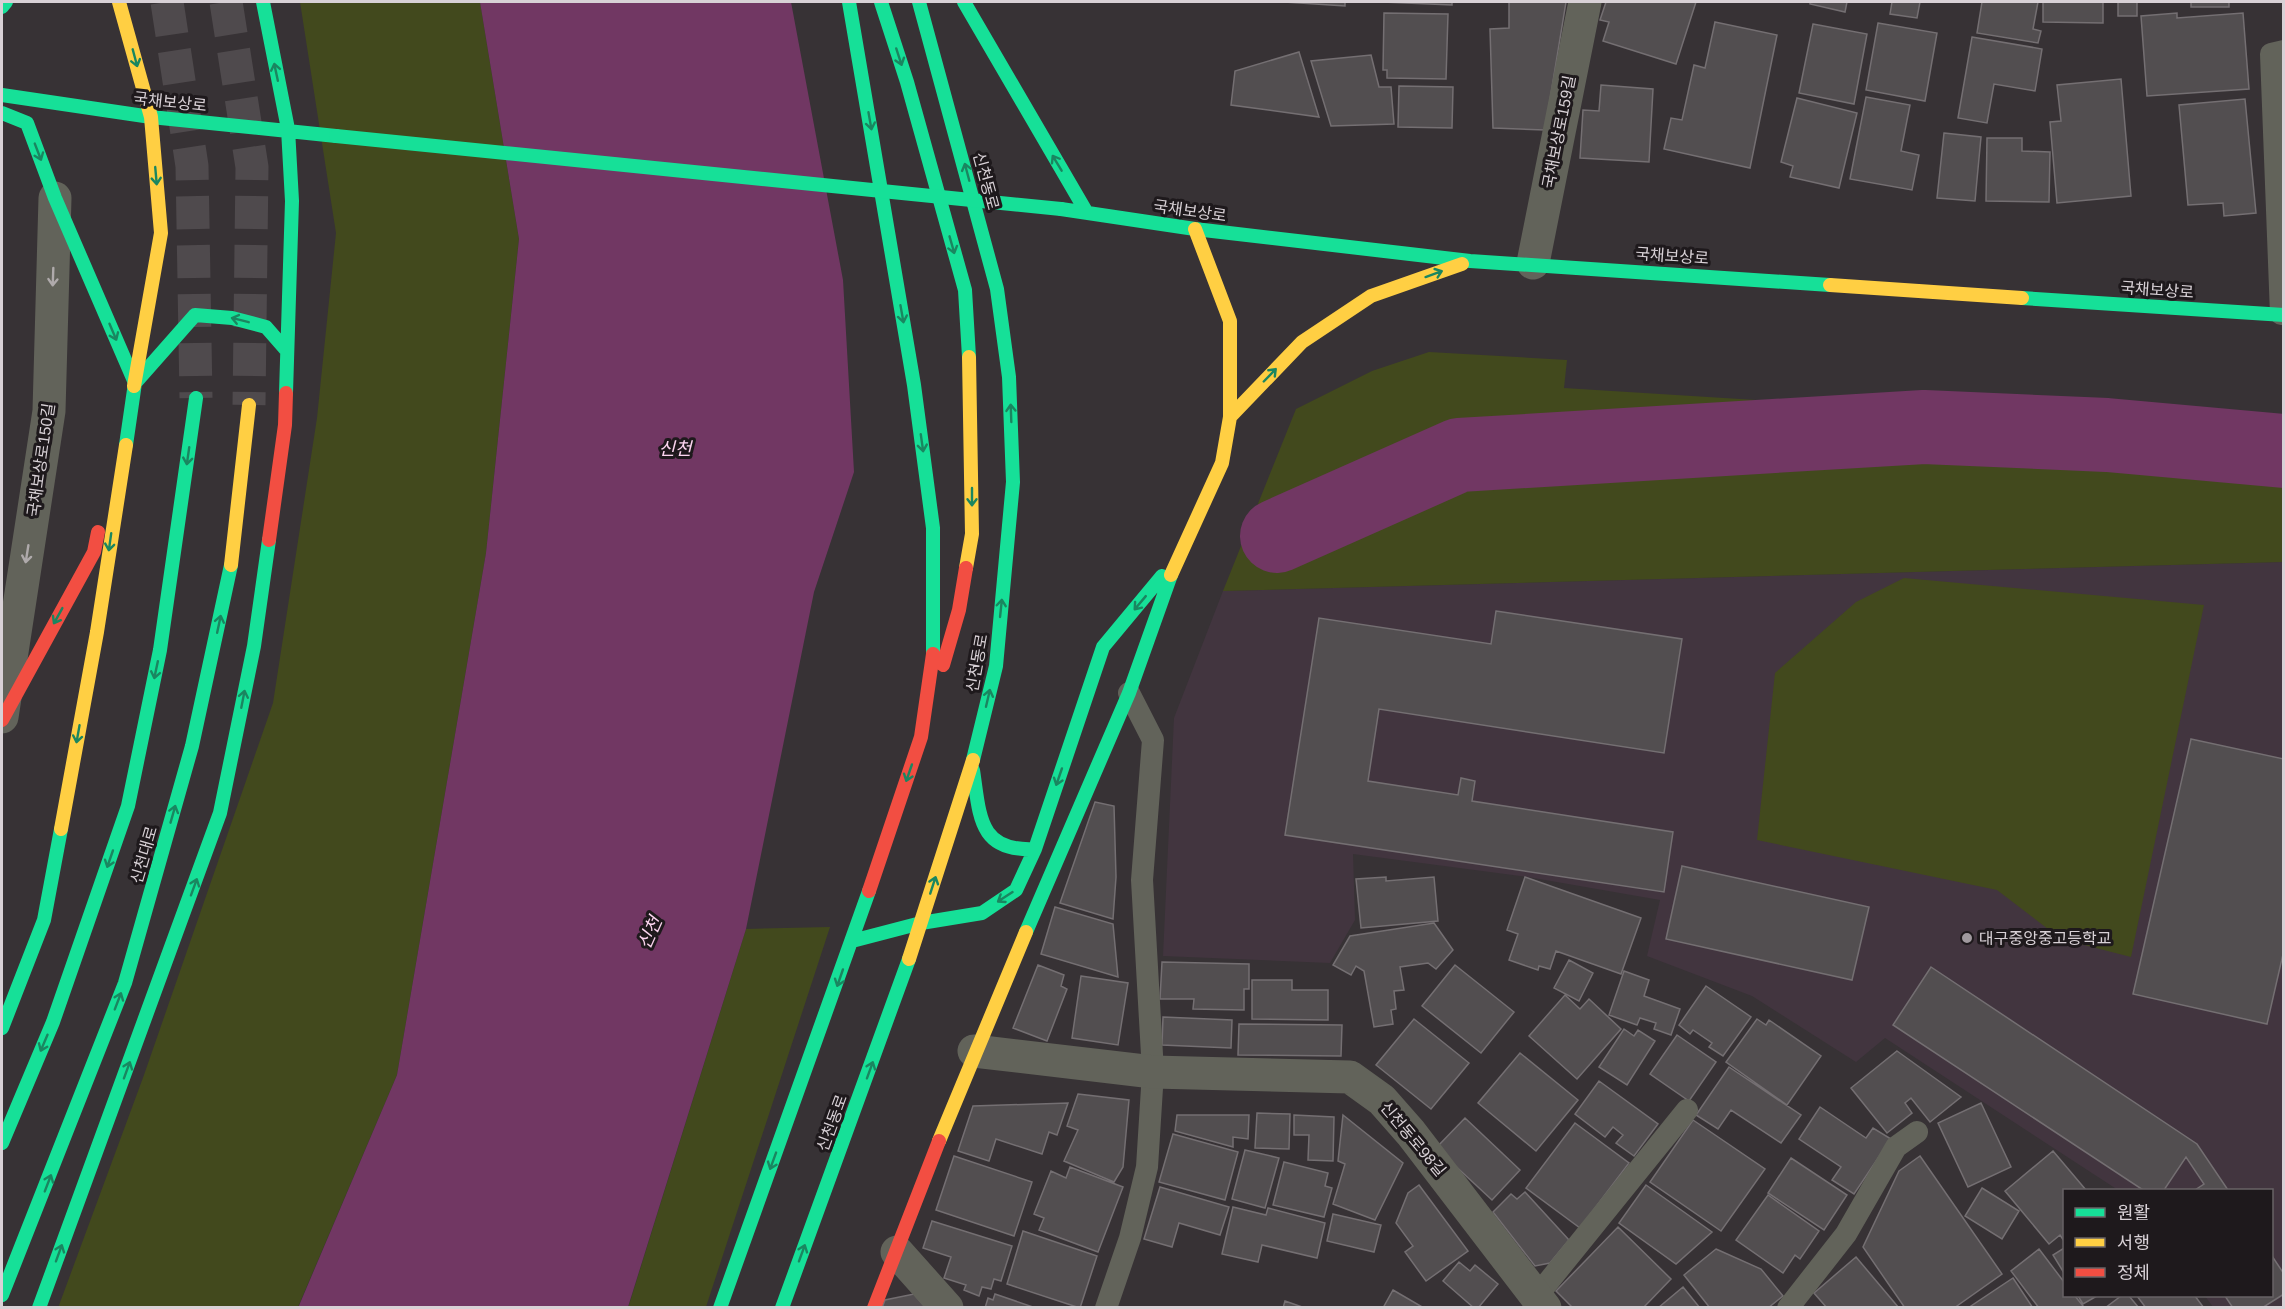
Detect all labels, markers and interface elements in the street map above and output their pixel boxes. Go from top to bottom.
one-way arrow [895,47,906,66]
one-way arrow [130,48,141,67]
one-way arrow [270,62,281,82]
street label: 국채보상로159길 [1540,74,1578,190]
street label: 국채보상로 [133,90,208,114]
one-way arrow [864,111,875,131]
one-way arrow [33,143,44,161]
street label: 신천동로 [970,150,1002,212]
one-way arrow [1050,154,1062,171]
one-way arrow [960,163,972,182]
one-way arrow [151,165,162,185]
street label: 국채보상로 [1152,197,1228,225]
one-way arrow [947,235,959,254]
street label: 국채보상로 [1635,245,1710,267]
one-way arrow [47,267,59,287]
one-way arrow [1424,267,1443,278]
street label: 국채보상로 [2120,279,2195,301]
one-way arrow [897,303,908,323]
one-way arrow [231,314,250,326]
one-way arrow [108,323,119,341]
one-way arrow [1263,367,1278,382]
street label: 국채보상로150길 [25,402,57,518]
one-way arrow [1005,404,1016,424]
one-way arrow [916,432,927,452]
water label: 신천 [658,439,694,459]
one-way arrow [182,446,193,466]
one-way arrow [966,486,978,506]
one-way arrow [104,532,115,551]
one-way arrow [21,544,32,564]
one-way arrow [1133,595,1146,611]
one-way arrow [996,598,1007,618]
one-way arrow [52,607,64,624]
one-way arrow [213,615,225,634]
street label: 신천동로 [964,632,991,693]
one-way arrow [150,660,161,679]
one-way arrow [238,689,249,709]
one-way arrow [982,689,994,708]
one-way arrow [72,724,83,744]
one-way arrow [903,763,914,782]
one-way arrow [1052,767,1063,786]
one-way arrow [168,805,179,824]
street label: 신천대로 [128,824,160,886]
one-way arrow [103,849,114,868]
one-way arrow [928,876,939,895]
one-way arrow [189,878,200,897]
one-way arrow [997,891,1014,904]
water label: 신천 [634,912,667,952]
place label: 대구중앙중고등학교 [1979,930,2111,947]
marker: 대구중앙중고등학교 [1960,931,1974,945]
one-way arrow [834,968,845,987]
one-way arrow [114,992,125,1011]
one-way arrow [38,1033,49,1051]
one-way arrow [123,1061,134,1080]
one-way arrow [865,1061,876,1080]
street label: 신천동로 [814,1092,850,1154]
street label: 신천동로98길 [1377,1099,1449,1179]
one-way arrow [767,1151,778,1170]
one-way arrow [43,1174,54,1192]
legend [2063,1189,2273,1297]
text: 원활 [2117,1203,2150,1223]
text: 서행 [2117,1233,2150,1253]
one-way arrow [54,1244,65,1263]
one-way arrow [797,1244,808,1262]
text: 정체 [2117,1263,2150,1283]

